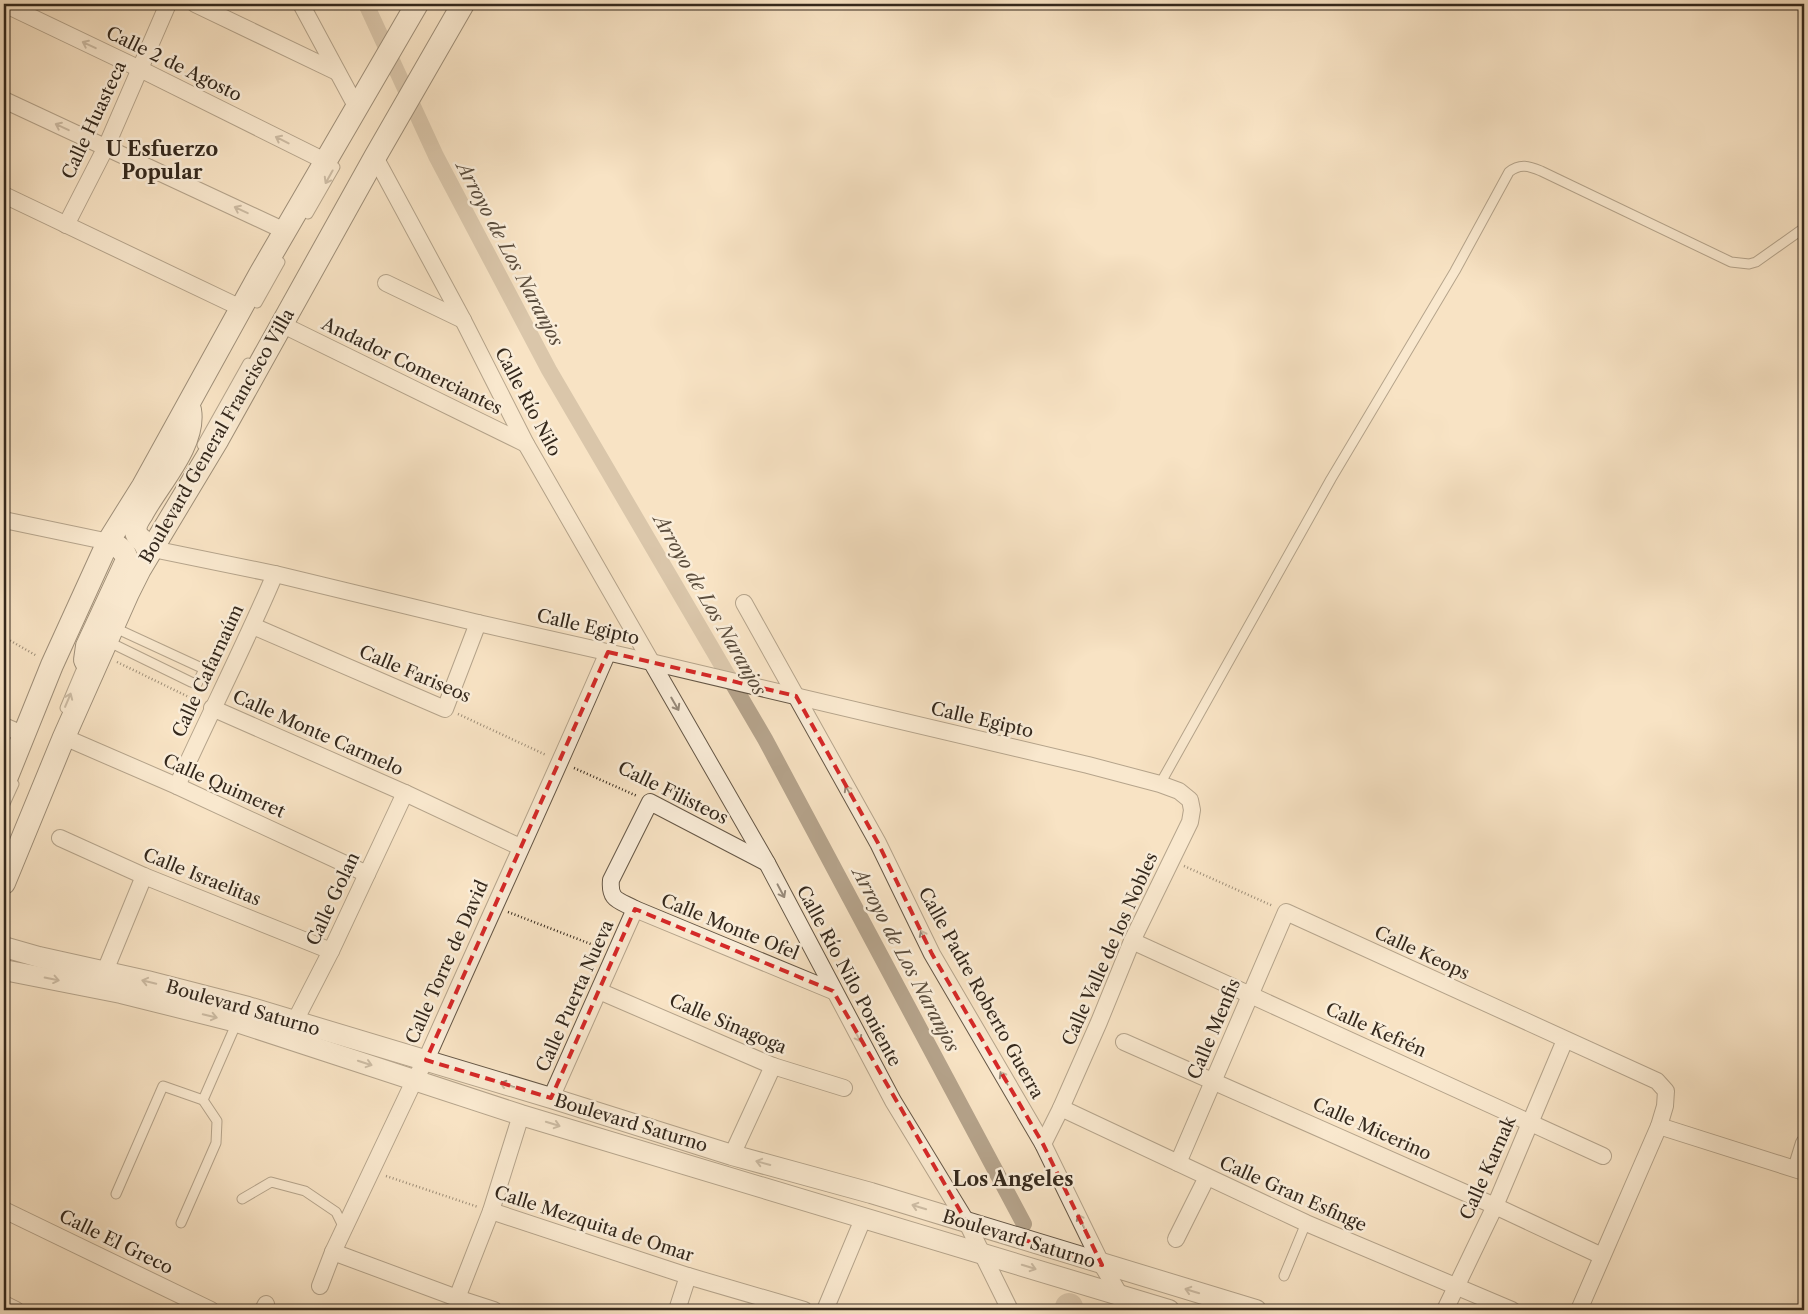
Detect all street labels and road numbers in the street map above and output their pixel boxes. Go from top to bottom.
street label: Calle 2 de Agosto [103,22,245,106]
street label: Calle Huasteca [57,57,131,183]
street label: Boulevard General Francisco Villa [135,304,299,567]
street label: Andador Comerciantes [317,312,506,419]
street label: Calle Río Nilo [490,344,566,460]
street label: Calle Cafarnaúm [168,601,249,741]
street label: Calle Egipto [535,605,641,649]
street label: Calle Fariseos [356,641,474,707]
street label: Calle Monte Carmelo [229,685,407,781]
street label: Calle Egipto [929,698,1035,742]
street label: Calle Quimeret [160,749,289,823]
street label: Calle Filisteos [614,757,732,829]
street label: Calle Israelitas [140,843,264,911]
street label: Calle Golan [302,849,364,949]
street label: Calle Valle de los Nobles [1057,849,1163,1049]
street label: Calle Torre de David [401,877,493,1047]
street label: Calle Río Nilo Poniente [792,882,906,1070]
street label: Calle Padre Roberto Guerra [914,883,1049,1103]
street label: Calle Monte Ofel [658,889,802,965]
street label: Calle Puerta Nueva [532,916,619,1075]
street label: Calle Keops [1371,921,1473,985]
street label: Boulevard Saturno [163,975,323,1041]
street label: Calle Menfis [1183,975,1245,1083]
street label: Calle Sinagoga [666,989,790,1059]
street label: Calle Kefrén [1322,998,1430,1062]
street label: Boulevard Saturno [552,1089,710,1157]
street label: Calle Micerino [1309,1093,1435,1165]
street label: Calle Karnak [1455,1111,1521,1223]
street label: Calle Gran Esfinge [1216,1152,1370,1236]
street label: Calle Mezquita de Omar [491,1181,697,1267]
street label: Calle El Greco [55,1205,177,1279]
street label: Boulevard Saturno [940,1205,1098,1273]

